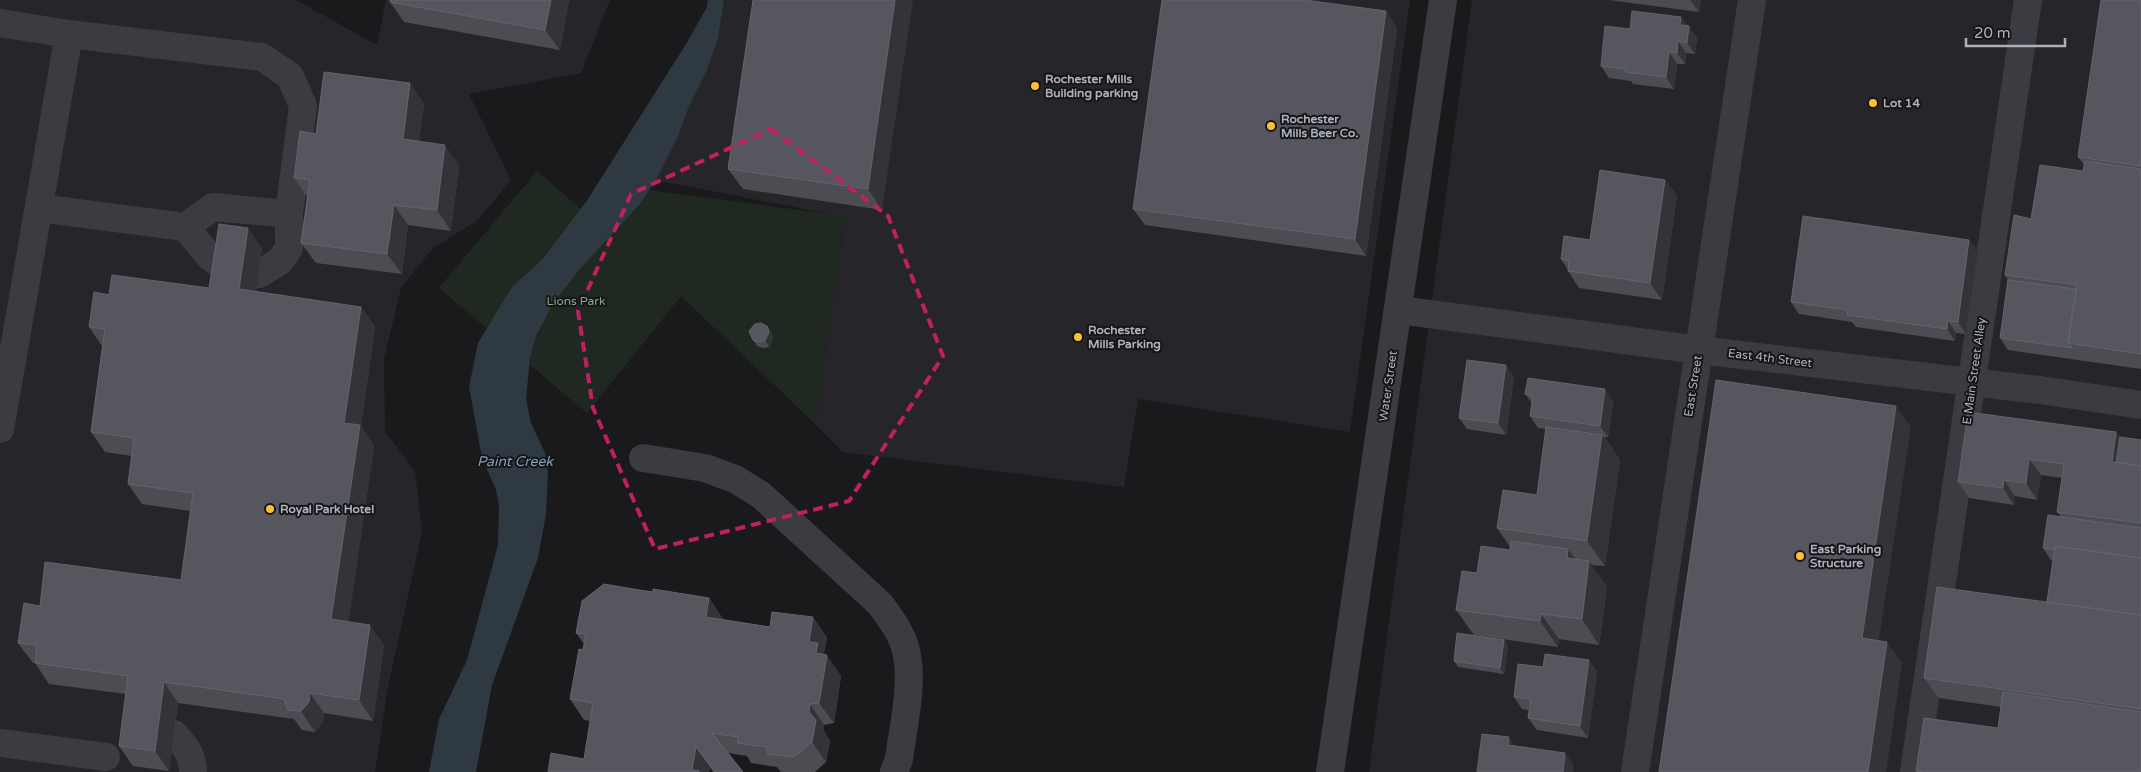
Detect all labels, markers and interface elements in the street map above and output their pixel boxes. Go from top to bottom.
scale bar [1966,15,2065,47]
text: 20 m [1974,24,2011,42]
place label: Rochester Mills Building parking [1045,72,1138,101]
marker: Rochester Mills Building parking [1029,80,1041,92]
place label: Lot 14 [1883,96,1920,110]
marker: Lot 14 [1867,97,1879,109]
place label: Rochester Mills Beer Co. [1281,112,1358,140]
marker: Rochester Mills Beer Co. [1265,120,1277,132]
park label: Lions Park [546,294,606,308]
street label: E Main Street Alley [1960,316,1989,425]
place label: Rochester Mills Parking [1088,323,1161,352]
marker: Rochester Mills Parking [1072,331,1084,343]
street label: East 4th Street [1727,346,1813,370]
street label: Water Street [1376,349,1400,422]
street label: East Street [1681,354,1705,418]
water label: Paint Creek [477,453,554,470]
place label: Royal Park Hotel [280,502,374,517]
marker: Royal Park Hotel [264,503,276,515]
place label: East Parking Structure [1810,542,1881,570]
marker: East Parking Structure [1794,550,1806,562]

